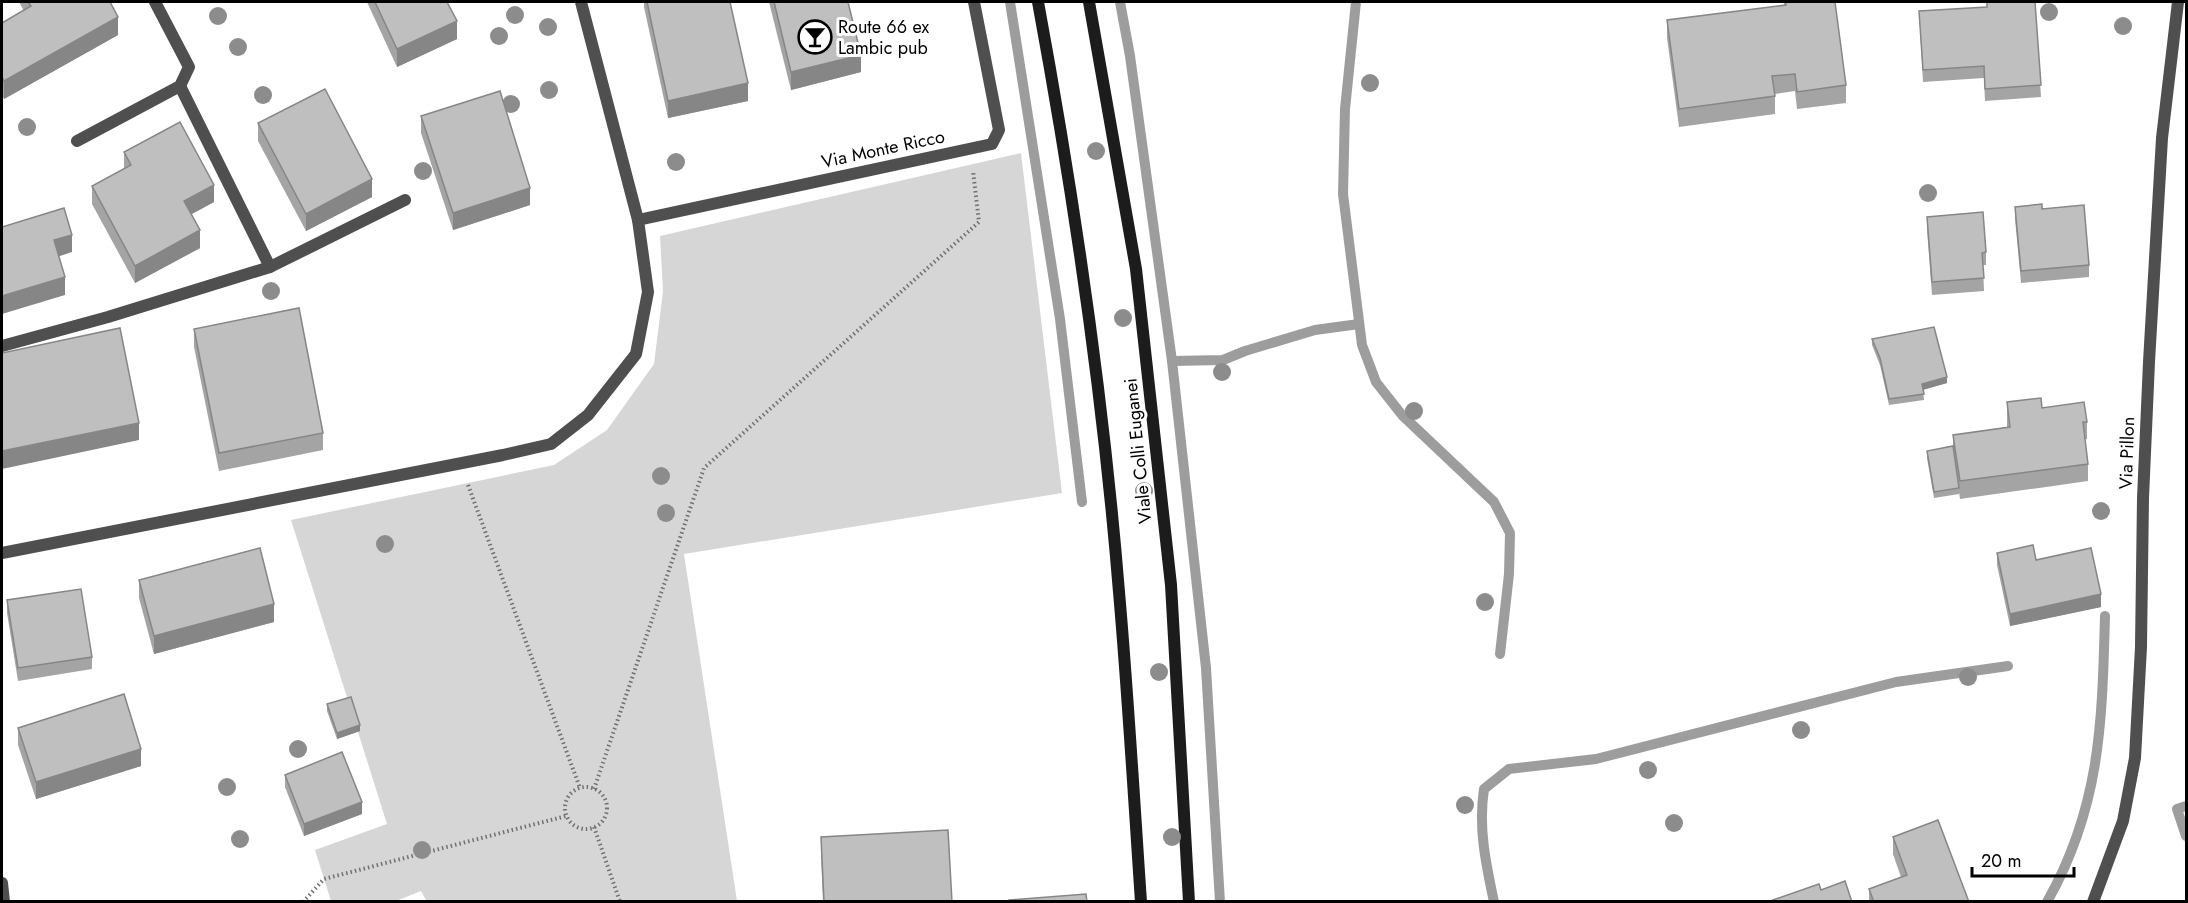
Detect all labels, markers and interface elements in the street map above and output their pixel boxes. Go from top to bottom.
place label: Route 66 ex Lambic pub [838,14,929,61]
bar icon: Route 66 ex Lambic pub [797,19,833,55]
street label: Via Monte Ricco [819,123,947,175]
street label: Viale Colli Euganei [1117,377,1159,525]
street label: Via Pillon [2113,416,2141,490]
scale bar [1972,840,2074,878]
text: 20 m [1981,848,2021,874]

